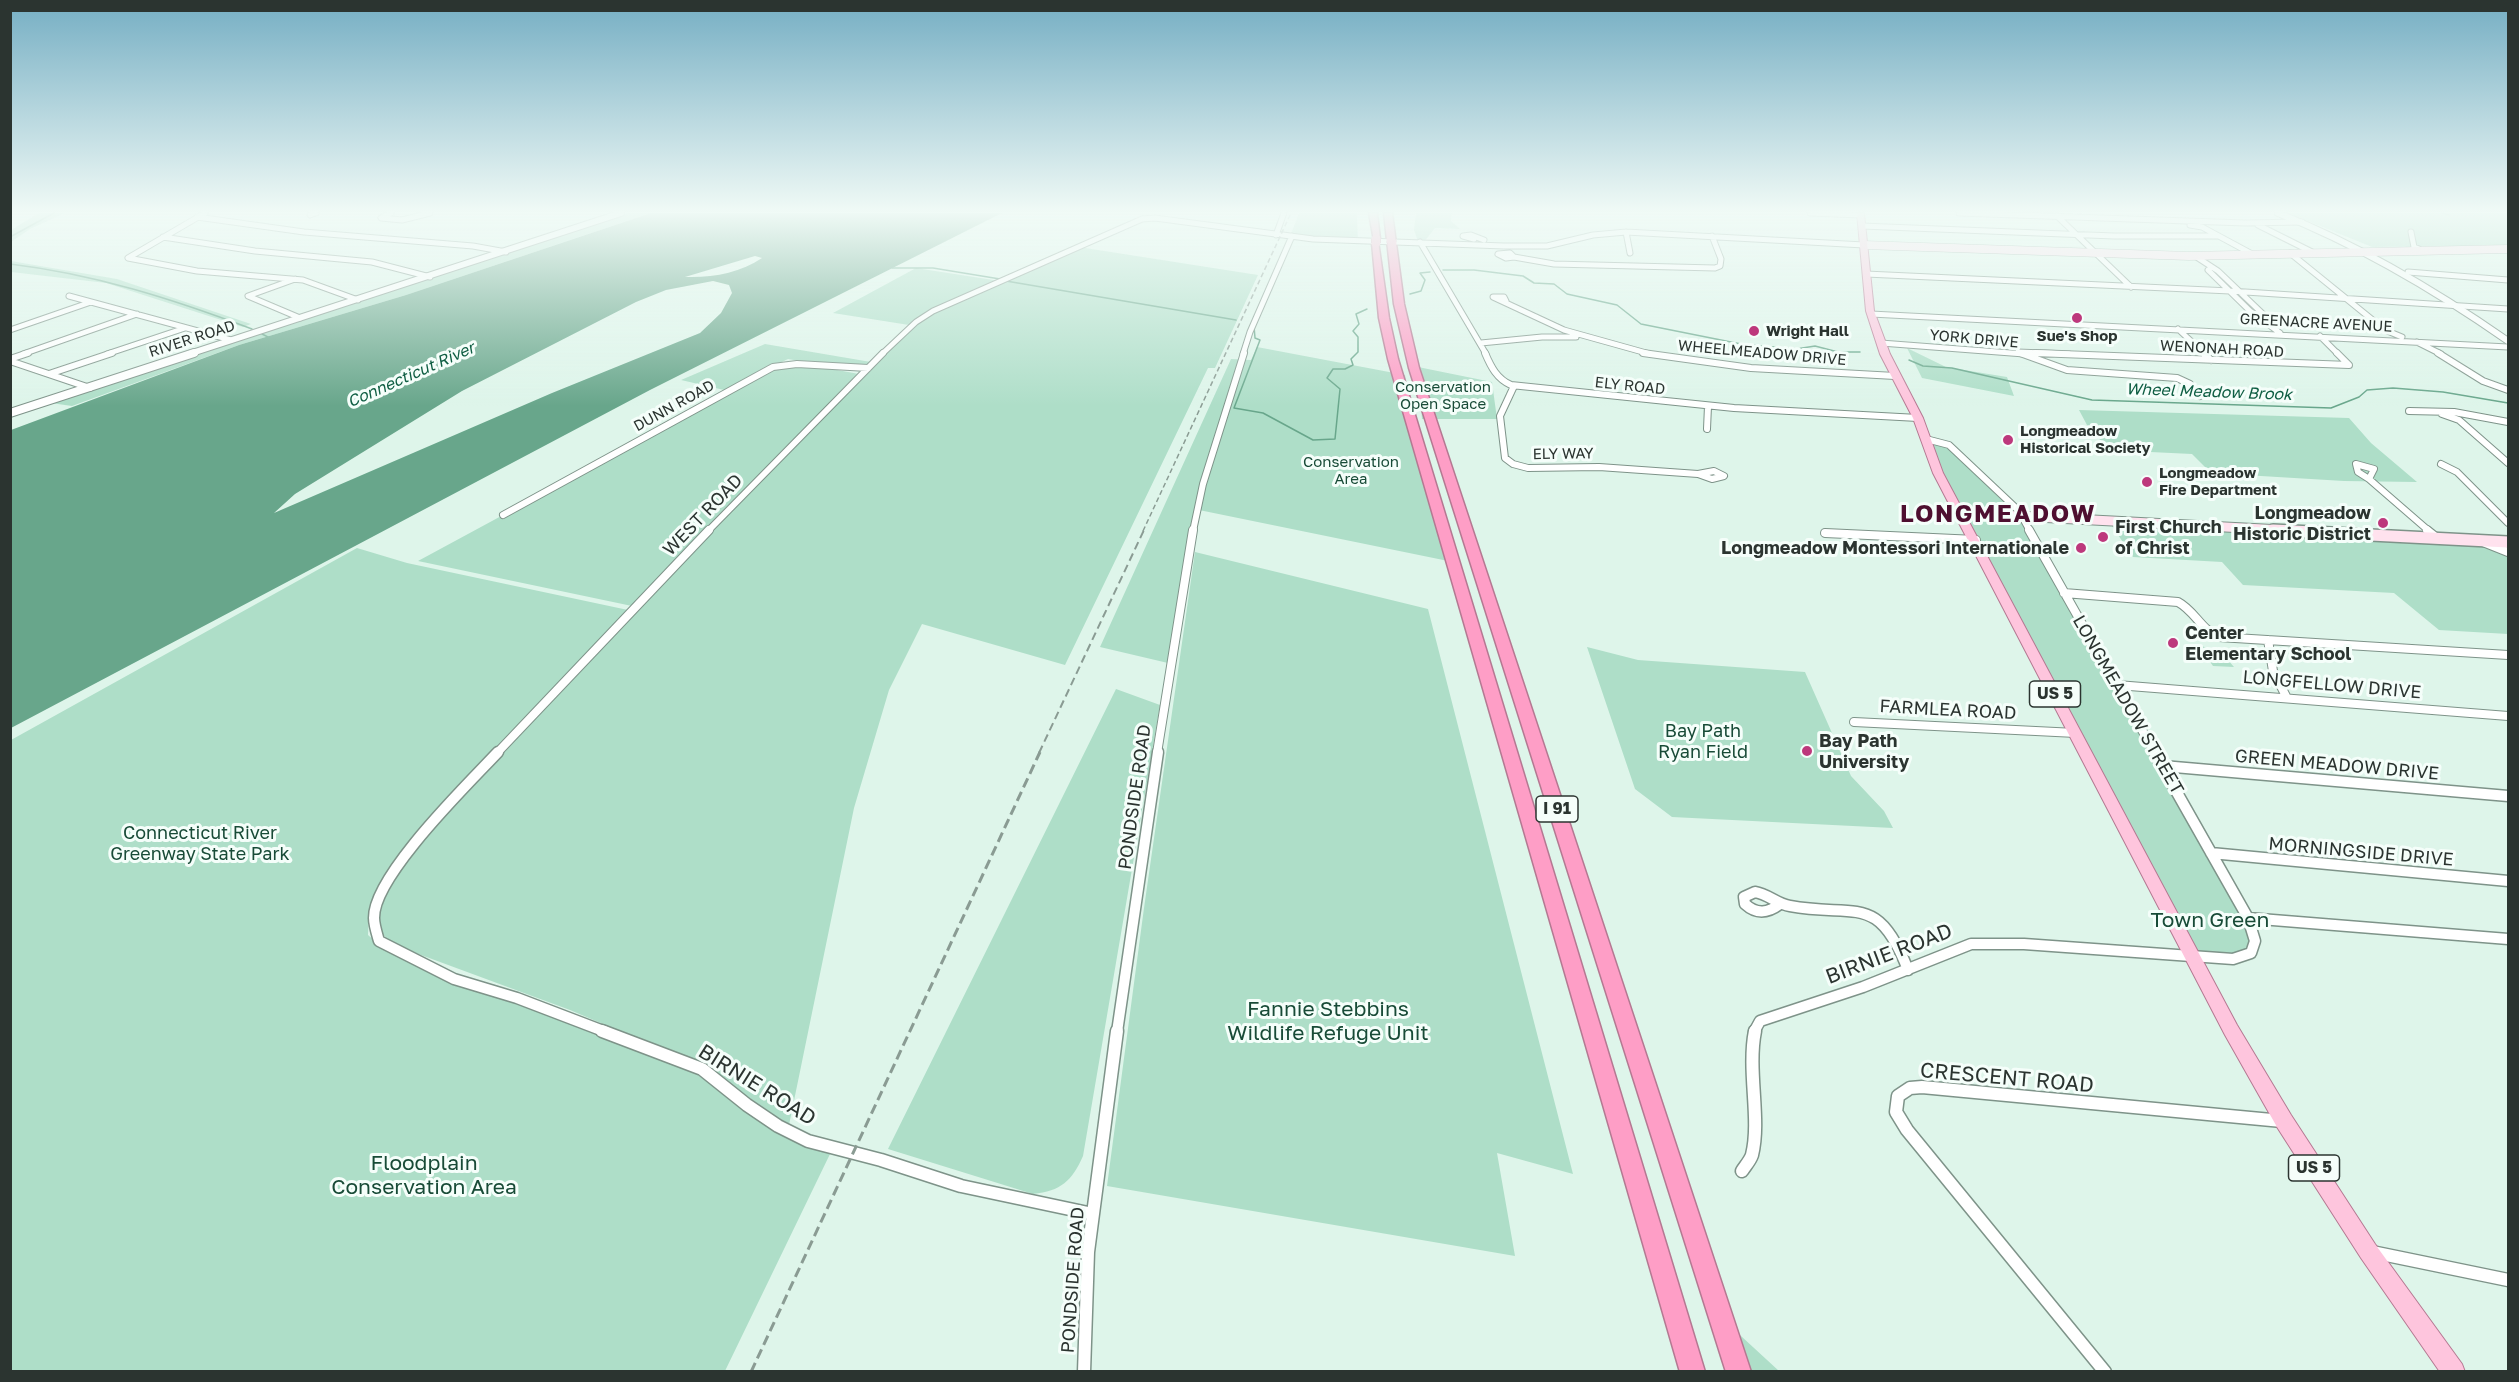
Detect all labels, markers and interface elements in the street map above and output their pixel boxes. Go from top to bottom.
street label: GREENACRE AVENUE [2239,310,2393,336]
marker: Sue's Shop [2070,311,2084,325]
street label: RIVER ROAD [147,317,237,361]
place label: Wright Hall [1766,322,1849,340]
marker: Wright Hall [1747,324,1761,338]
street label: YORK DRIVE [1929,326,2019,352]
place label: Sue's Shop [2037,327,2117,345]
street label: WHEELMEADOW DRIVE [1677,337,1847,369]
street label: WENONAH ROAD [2160,337,2284,361]
water label: Connecticut River [345,338,477,412]
street label: ELY ROAD [1594,373,1666,399]
street label: DUNN ROAD [630,376,718,436]
park label: Conservation Open Space [1395,378,1491,413]
water label: Wheel Meadow Brook [2126,380,2292,404]
place label: Longmeadow Historical Society [2020,422,2151,457]
marker: Longmeadow Historical Society [2001,433,2015,447]
street label: ELY WAY [1532,444,1594,464]
park label: Conservation Area [1303,453,1399,488]
place label: Longmeadow Fire Department [2159,464,2277,499]
street label: WEST ROAD [659,470,747,560]
marker: Longmeadow Fire Department [2140,475,2154,489]
district label: LONGMEADOW [1900,500,2096,528]
place label: Longmeadow Historic District [2233,502,2371,544]
place label: First Church of Christ [2115,516,2222,558]
marker: Longmeadow Historic District [2376,516,2390,530]
marker: First Church of Christ [2096,530,2110,544]
place label: Longmeadow Montessori Internationale [1721,537,2069,559]
marker: Longmeadow Montessori Internationale [2074,541,2088,555]
street label: LONGMEADOW STREET [2068,612,2188,798]
place label: Center Elementary School [2185,622,2351,664]
marker: Center Elementary School [2166,636,2180,650]
street label: LONGFELLOW DRIVE [2242,666,2422,704]
road number: US 5 [2030,681,2080,707]
street label: FARMLEA ROAD [1879,696,2017,724]
park label: Bay Path Ryan Field [1658,720,1748,762]
street label: PONDSIDE ROAD [1114,723,1156,871]
place label: Bay Path University [1819,730,1909,772]
marker: Bay Path University [1800,744,1814,758]
street label: GREEN MEADOW DRIVE [2234,745,2440,785]
road number: I 91 [1536,796,1578,822]
park label: Connecticut River Greenway State Park [110,822,290,864]
street label: MORNINGSIDE DRIVE [2268,833,2454,871]
park label: Town Green [2151,907,2269,933]
street label: BIRNIE ROAD [1822,918,1956,990]
park label: Fannie Stebbins Wildlife Refuge Unit [1227,996,1429,1046]
street label: BIRNIE ROAD [694,1039,820,1131]
street label: CRESCENT ROAD [1919,1058,2095,1098]
park label: Floodplain Conservation Area [331,1150,517,1200]
road number: US 5 [2288,1155,2340,1181]
street label: PONDSIDE ROAD [1057,1206,1089,1354]

